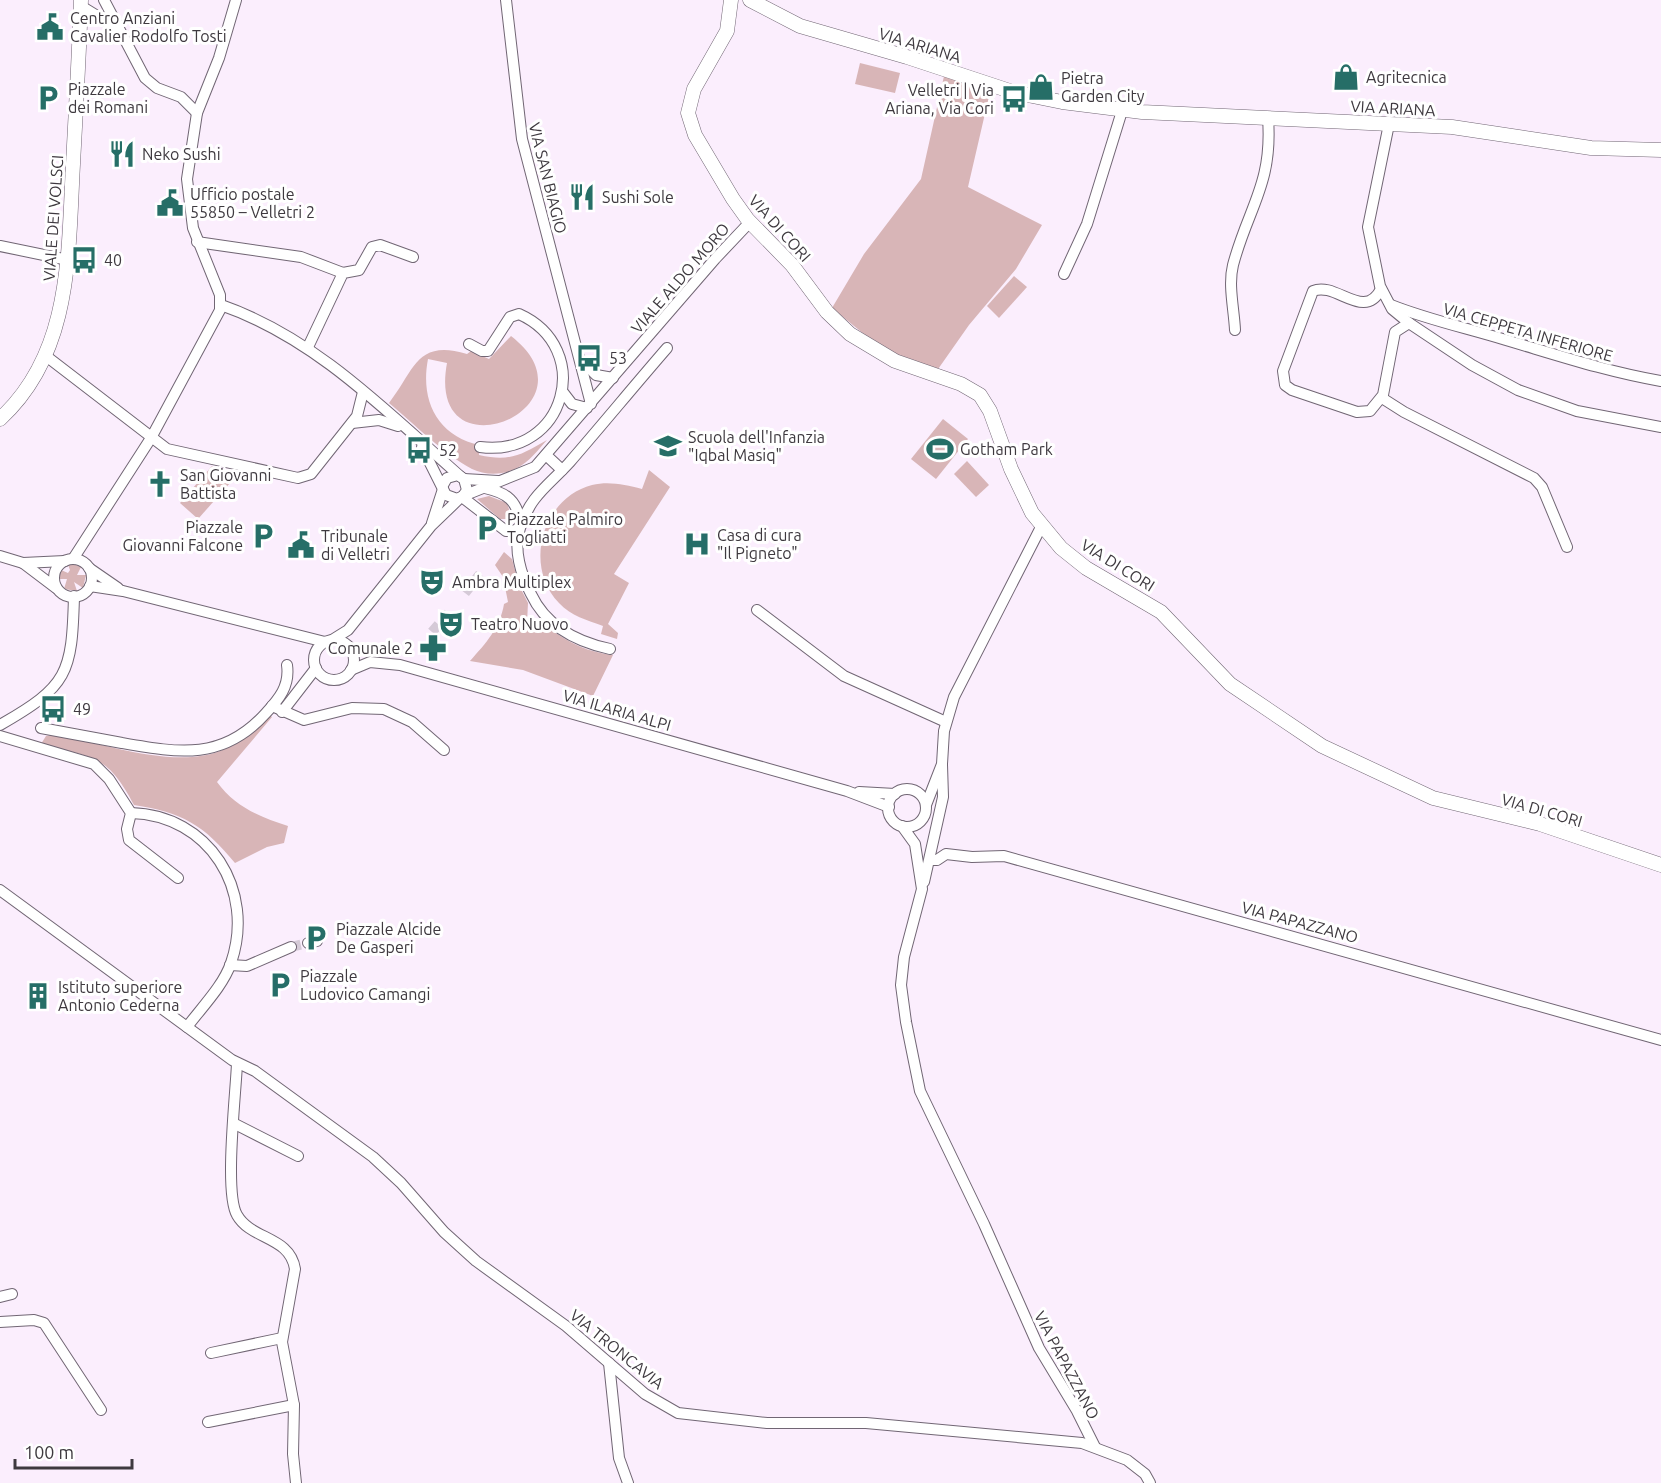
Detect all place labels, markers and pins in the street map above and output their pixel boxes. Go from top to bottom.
place label: Centro Anziani Cavalier Rodolfo Tosti [70,9,227,45]
public building icon: Centro Anziani Cavalier Rodolfo Tosti [35,12,65,42]
shop icon: Agritecnica [1331,62,1361,92]
place label: Agritecnica [1366,68,1447,86]
place label: Pietra Garden City [1061,69,1145,105]
shop icon: Pietra Garden City [1026,72,1056,102]
place label: Piazzale dei Romani [68,80,148,116]
place label: Velletri | Via Ariana, Via Cori [885,81,994,117]
parking icon: Piazzale dei Romani [33,83,63,113]
bus stop icon: Velletri | Via Ariana, Via Cori [999,84,1029,114]
restaurant icon: Neko Sushi [107,139,137,169]
place label: Neko Sushi [142,145,221,163]
restaurant icon: Sushi Sole [567,182,597,212]
place label: Ufficio postale 55850 – Velletri 2 [190,185,315,221]
public building icon: Ufficio postale 55850 – Velletri 2 [155,188,185,218]
place label: Sushi Sole [602,188,674,206]
bus stop icon: 40 [69,245,99,275]
place label: 40 [104,251,122,269]
bus stop icon: 53 [574,343,604,373]
place label: 53 [609,349,627,367]
place label: Scuola dell'Infanzia "Iqbal Masiq" [688,428,825,464]
school or university icon: Scuola dell'Infanzia "Iqbal Masiq" [653,431,683,461]
sports icon: Gotham Park [925,434,955,464]
bus stop icon: 52 [404,435,434,465]
place label: Gotham Park [960,440,1053,458]
place label: 52 [439,441,457,459]
place label: San Giovanni Battista [180,466,271,502]
church icon: San Giovanni Battista [145,469,175,499]
place label: Piazzale Palmiro Togliatti [507,510,623,546]
parking icon: Piazzale Palmiro Togliatti [472,513,502,543]
place label: Piazzale Giovanni Falcone [122,518,243,554]
parking icon: Piazzale Giovanni Falcone [248,521,278,551]
place label: Casa di cura "Il Pigneto" [717,526,802,562]
place label: Tribunale di Velletri [321,527,390,563]
hospital icon: Casa di cura "Il Pigneto" [682,529,712,559]
public building icon: Tribunale di Velletri [286,530,316,560]
theatre icon: Ambra Multiplex [417,567,447,597]
place label: Ambra Multiplex [452,573,571,591]
theatre icon: Teatro Nuovo [436,609,466,639]
place label: Teatro Nuovo [471,615,569,633]
pharmacy icon: Comunale 2 [418,633,448,663]
place label: Comunale 2 [328,639,413,657]
bus stop icon: 49 [38,694,68,724]
place label: 49 [73,700,91,718]
place label: Piazzale Alcide De Gasperi [336,920,441,956]
parking icon: Piazzale Alcide De Gasperi [301,923,331,953]
place label: Piazzale Ludovico Camangi [300,967,430,1003]
parking icon: Piazzale Ludovico Camangi [265,970,295,1000]
place label: Istituto superiore Antonio Cederna [58,978,182,1014]
building icon: Istituto superiore Antonio Cederna [23,981,53,1011]

